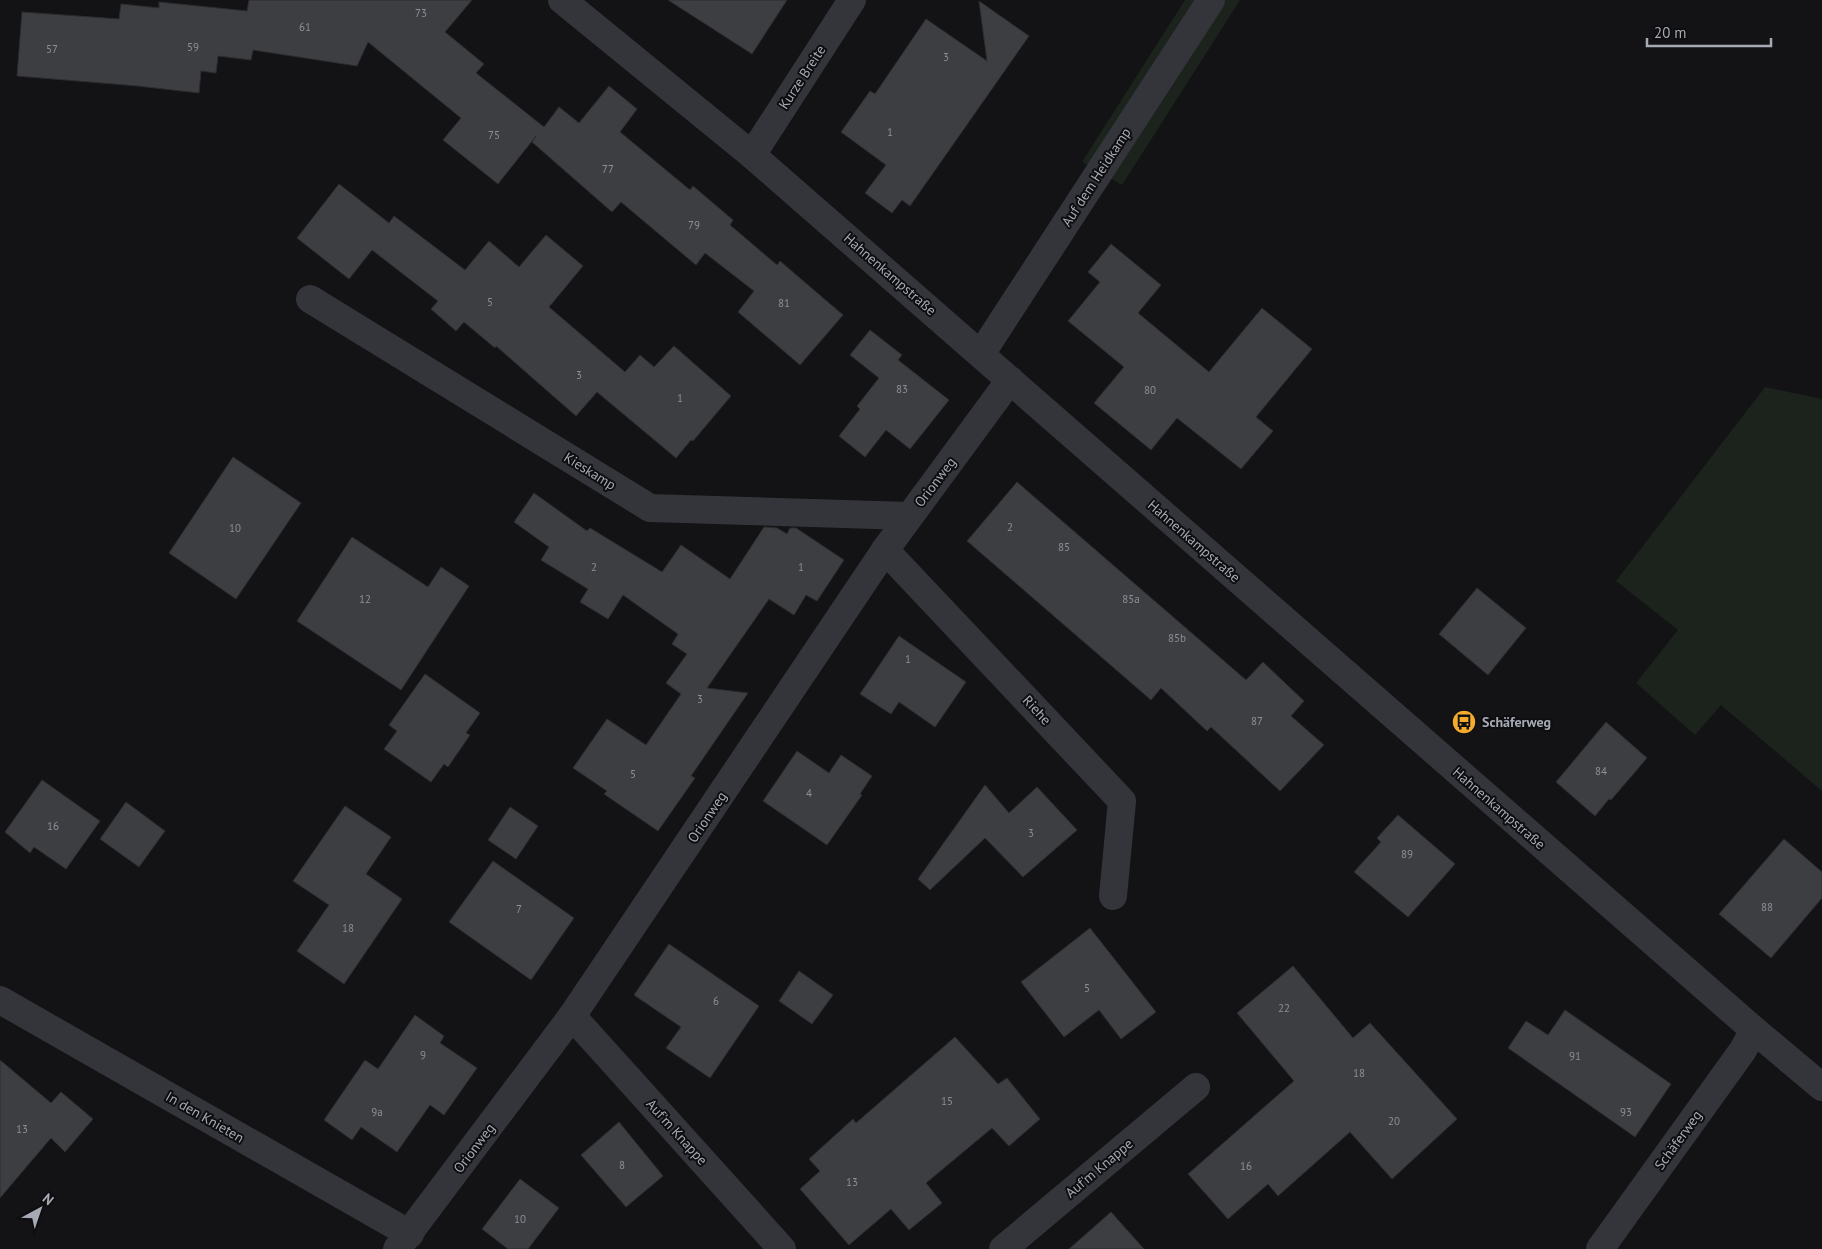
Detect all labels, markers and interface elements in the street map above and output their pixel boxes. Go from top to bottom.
house number: 73 [415,6,427,20]
scale bar [1647,15,1771,47]
house number: 61 [299,20,311,34]
text: 20 m [1654,23,1687,42]
house number: 59 [187,40,199,54]
house number: 57 [46,42,58,56]
street label: Kurze Breite [775,42,829,112]
house number: 3 [943,50,949,64]
street label: Auf dem Heidkamp [1057,124,1135,230]
house number: 1 [887,125,893,139]
house number: 75 [488,128,500,142]
house number: 77 [602,162,614,176]
house number: 79 [688,218,700,232]
street label: Hahnenkampstraße [840,229,940,319]
house number: 5 [487,295,493,309]
house number: 81 [778,296,790,310]
house number: 3 [576,368,582,382]
house number: 83 [896,382,908,396]
house number: 80 [1144,383,1156,397]
house number: 1 [677,391,683,405]
street label: Kieskamp [561,448,619,494]
street label: Orionweg [910,453,960,511]
street label: Hahnenkampstraße [1144,496,1244,586]
house number: 2 [1007,520,1013,534]
house number: 10 [229,521,241,535]
house number: 85 [1058,540,1070,554]
house number: 2 [591,560,597,574]
house number: 1 [798,560,804,574]
house number: 12 [359,592,371,606]
house number: 85a [1122,592,1140,606]
house number: 85b [1168,631,1186,645]
house number: 1 [905,652,911,666]
street label: Riehe [1019,691,1055,729]
house number: 3 [697,692,703,706]
bus stop icon: Schäferweg [1451,709,1477,735]
place label: Schäferweg [1482,713,1551,731]
house number: 87 [1251,714,1263,728]
street label: Hahnenkampstraße [1449,763,1549,853]
house number: 84 [1595,764,1607,778]
house number: 5 [630,767,636,781]
house number: 4 [806,786,812,800]
street label: Orionweg [683,788,731,846]
house number: 16 [47,819,59,833]
house number: 3 [1028,826,1034,840]
house number: 89 [1401,847,1413,861]
house number: 88 [1761,900,1773,914]
house number: 7 [516,902,522,916]
house number: 18 [342,921,354,935]
house number: 5 [1084,981,1090,995]
house number: 6 [713,994,719,1008]
house number: 22 [1278,1001,1290,1015]
house number: 9 [420,1048,426,1062]
house number: 91 [1569,1049,1581,1063]
house number: 18 [1353,1066,1365,1080]
street label: In den Knieten [163,1087,247,1147]
house number: 15 [941,1094,953,1108]
street label: Auf'm Knappe [643,1095,711,1169]
house number: 9a [371,1105,383,1119]
house number: 93 [1620,1105,1632,1119]
street label: Schäferweg [1650,1107,1706,1173]
house number: 20 [1388,1114,1400,1128]
street label: Orionweg [449,1119,499,1177]
house number: 13 [16,1122,28,1136]
street label: Auf'm Knappe [1062,1135,1136,1201]
house number: 8 [619,1158,625,1172]
house number: 16 [1240,1159,1252,1173]
house number: 13 [846,1175,858,1189]
north arrow [15,1184,65,1234]
text: N [39,1189,58,1209]
house number: 10 [514,1212,526,1226]

